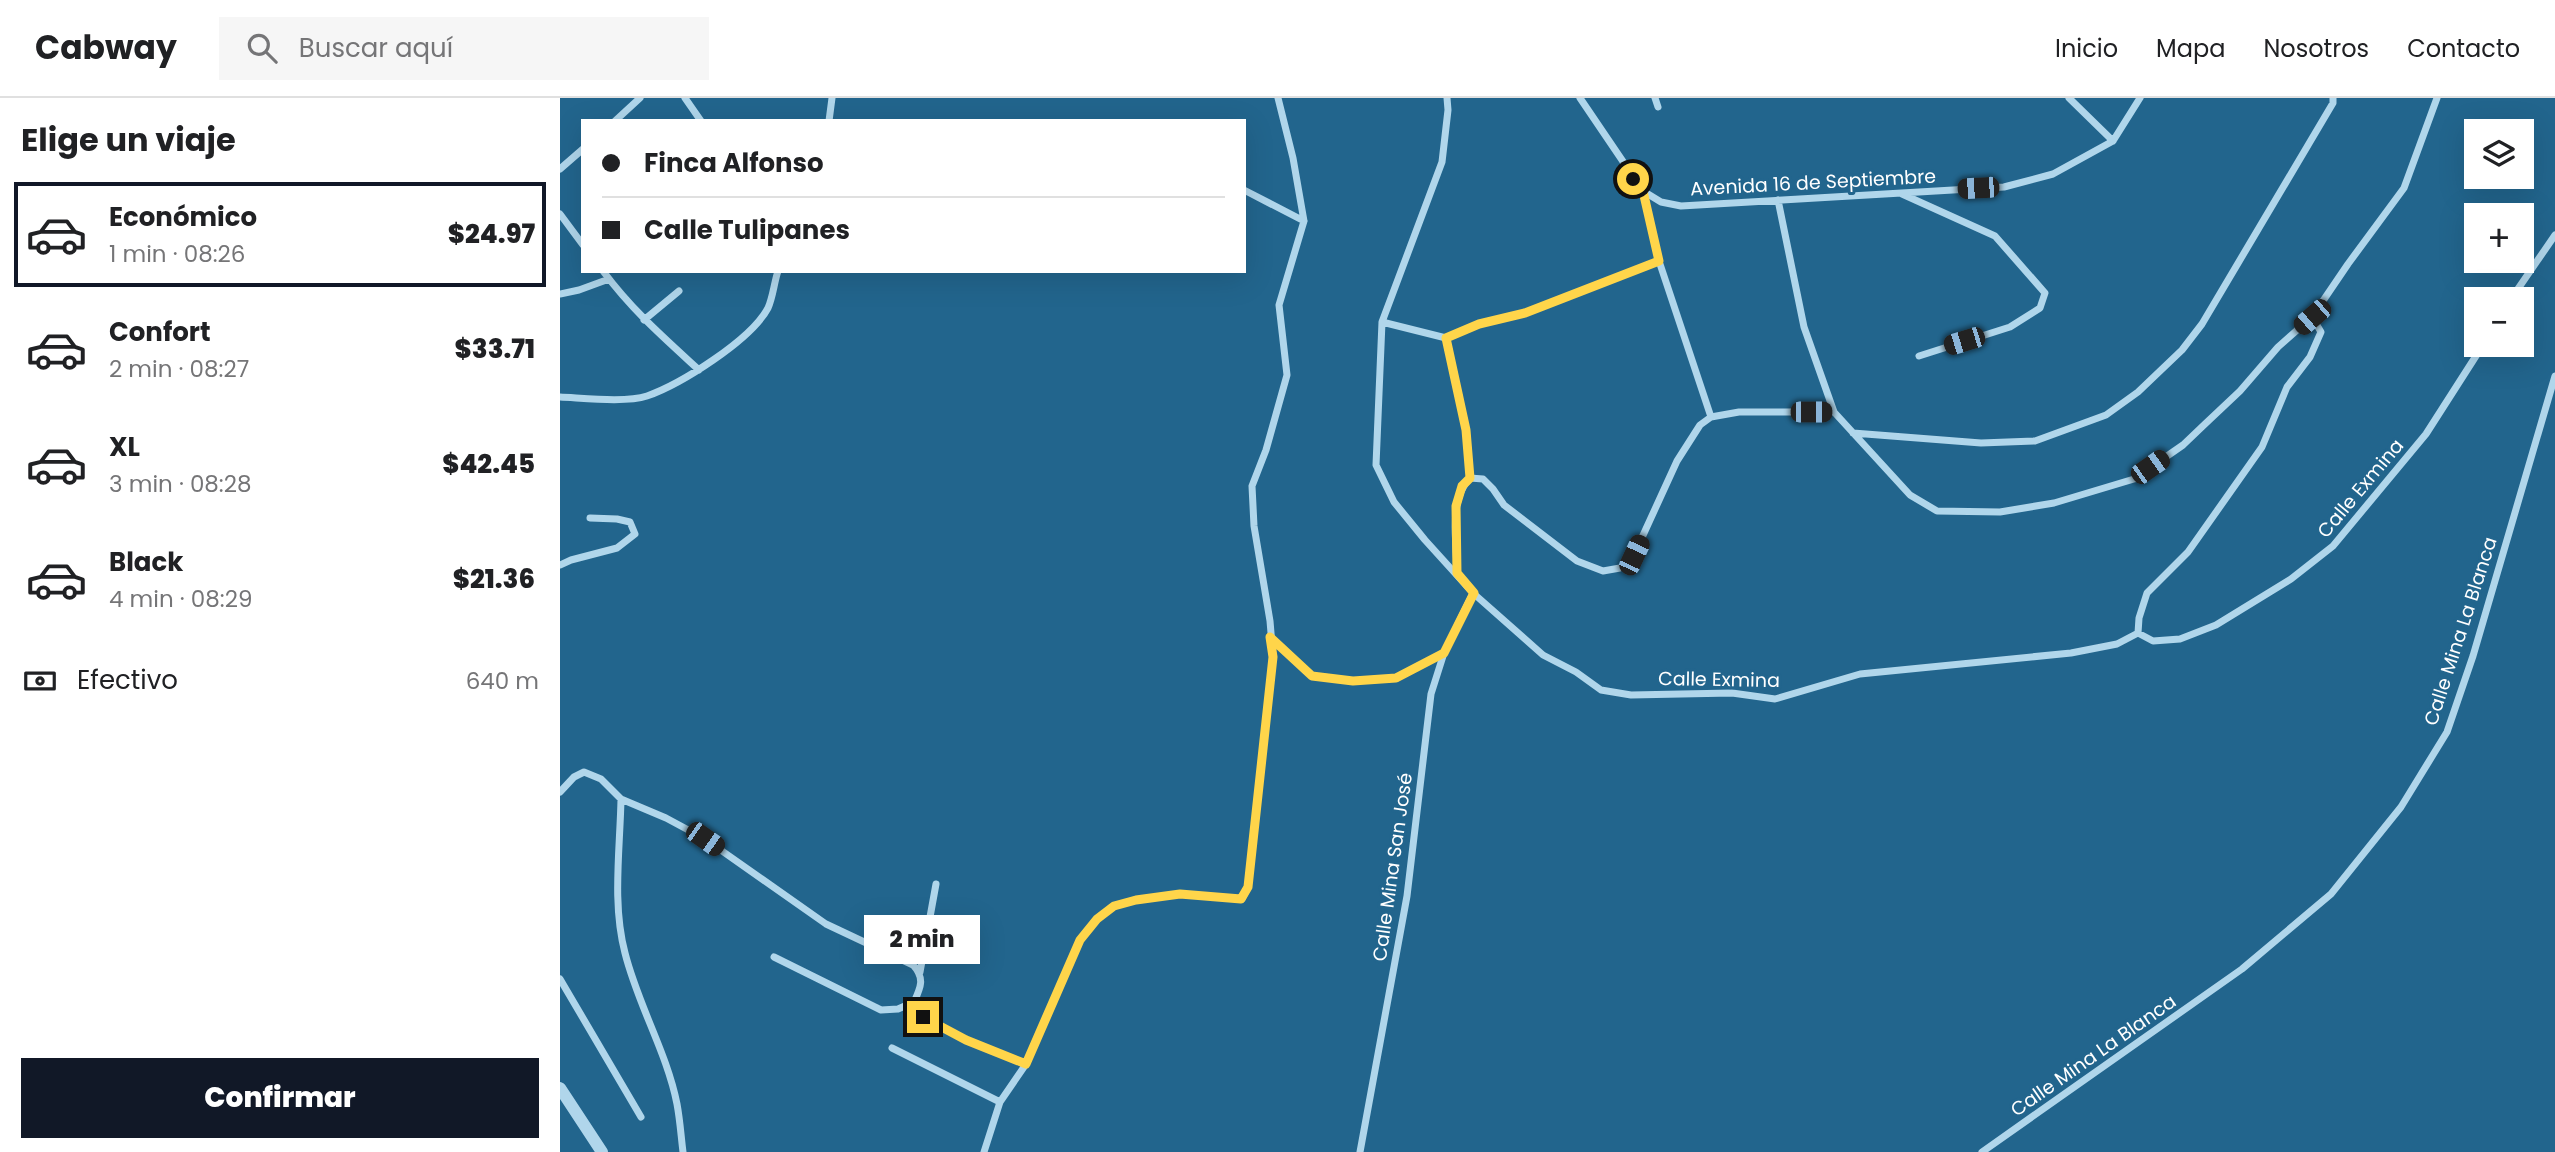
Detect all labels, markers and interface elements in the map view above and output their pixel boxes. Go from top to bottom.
search box [219,17,709,80]
text: Cabway [35,24,177,71]
icon: search [243,29,281,67]
text: Buscar aquí [299,30,453,66]
text: Inicio [2055,32,2118,65]
text: Mapa [2156,32,2225,65]
text: Nosotros [2263,32,2369,65]
text: Contacto [2407,32,2520,65]
text: Elige un viaje [21,117,236,162]
map controls [2464,119,2534,357]
button: layers [2464,119,2534,189]
text: Finca Alfonso [644,145,824,181]
route start [1617,163,1649,195]
street label: Avenida 16 de Septiembre [1689,163,1937,202]
car [1957,176,2000,200]
text: Económico [109,199,257,235]
icon: car [25,203,88,266]
button: + [2464,203,2534,273]
text: Calle Tulipanes [644,212,850,248]
text: $24.97 [448,216,535,252]
text: 1 min · 08:26 [109,238,245,270]
button: − [2464,287,2534,357]
car [2290,295,2335,339]
text: Confort [109,314,211,350]
icon: car [25,318,88,381]
car [1941,325,1988,357]
text: $33.71 [455,331,535,367]
text: 2 min · 08:27 [109,353,249,385]
car [1791,402,1833,423]
text: XL [109,429,140,465]
icon: car [25,433,88,496]
street label: Calle Exmina [2311,433,2410,544]
text: $42.45 [442,446,535,482]
car [2127,446,2174,488]
text: 3 min · 08:28 [109,468,252,500]
car [1616,532,1653,578]
street label: Calle Mina La Blanca [2417,533,2504,729]
text: Black [109,544,183,580]
icon: car [25,548,88,611]
text: $21.36 [453,561,535,597]
text: 4 min · 08:29 [109,583,252,615]
icon: cash [21,662,59,700]
text: Efectivo [77,662,178,698]
text: 640 m [466,665,539,697]
street label: Calle Exmina [1658,665,1780,694]
street label: Calle Mina San José [1366,771,1419,963]
car [682,818,729,860]
callout: 2 min [865,916,981,964]
text: 2 min [890,923,954,955]
street label: Calle Mina La Blanca [2005,988,2182,1123]
route end [907,1001,939,1033]
button: Confirmar [21,1058,539,1138]

